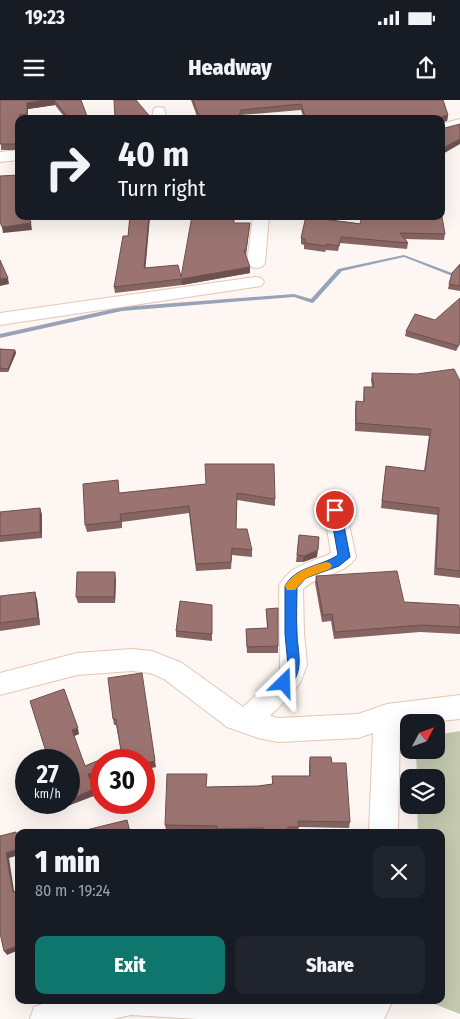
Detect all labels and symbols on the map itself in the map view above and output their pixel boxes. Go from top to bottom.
pin [314,489,356,531]
position arrow [257,656,309,708]
north arrow [400,714,445,759]
speed limit sign: 30 [90,749,155,814]

